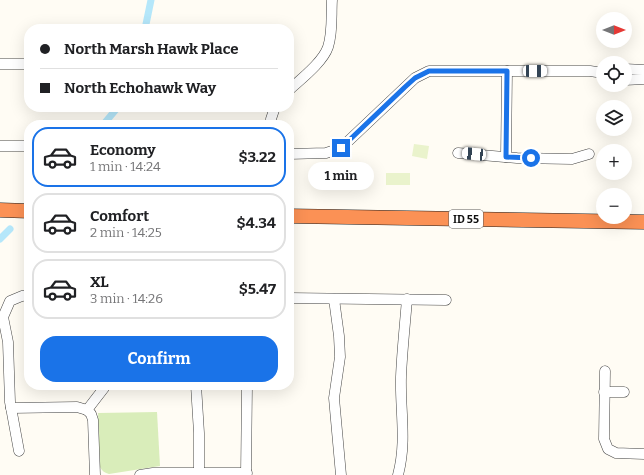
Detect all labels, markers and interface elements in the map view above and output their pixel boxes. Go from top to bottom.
north arrow [596,12,632,48]
map controls [596,12,632,224]
text: North Marsh Hawk Place [64,40,238,58]
button: locate [596,56,632,92]
car [523,65,547,77]
text: North Echohawk Way [64,79,216,97]
button: layers [596,100,632,136]
icon: car [42,139,78,175]
route end [332,139,350,157]
text: Economy [90,141,156,159]
button: + [596,144,632,180]
car [461,147,487,161]
text: $3.22 [238,148,276,166]
route start [522,149,540,167]
text: 1 min · 14:24 [90,159,161,174]
callout: 1 min [308,162,374,190]
text: 1 min [325,168,357,183]
button: − [596,188,632,224]
icon: car [42,205,78,241]
text: Comfort [90,207,149,225]
road number: ID 55 [449,210,483,228]
text: $4.34 [236,214,276,232]
text: 2 min · 14:25 [90,225,162,240]
icon: car [42,271,78,307]
text: XL [90,273,109,291]
text: $5.47 [239,280,276,298]
text: 3 min · 14:26 [90,291,163,306]
button: Confirm [40,336,278,382]

